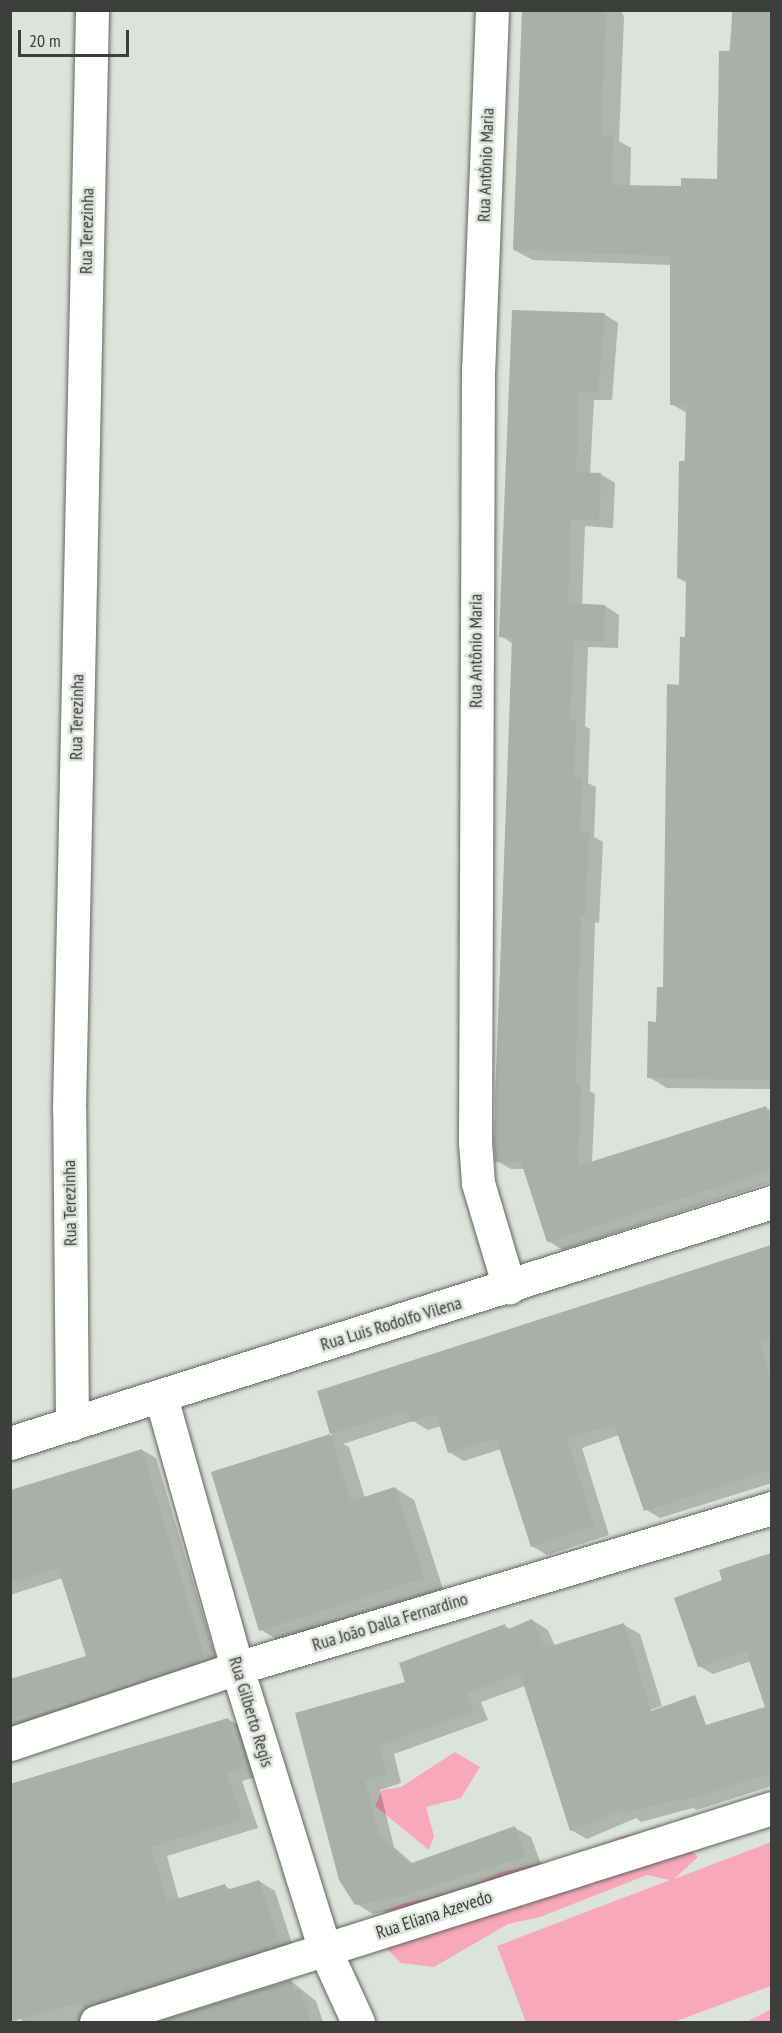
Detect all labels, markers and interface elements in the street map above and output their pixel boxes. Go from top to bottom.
scale bar [21,18,132,56]
text: 20 m [29,29,61,52]
street label: Rua Antônio Maria [473,107,499,223]
street label: Rua Terezinha [75,187,99,275]
street label: Rua Antônio Maria [465,594,487,708]
street label: Rua Terezinha [65,673,89,761]
street label: Rua Terezinha [58,1159,82,1247]
street label: Rua Luis Rodolfo Vilena [318,1292,464,1356]
street label: Rua João Dalla Fernardino [310,1588,470,1656]
street label: Rua Gilberto Regis [224,1654,278,1770]
street label: Rua Eliana Azevedo [373,1886,495,1944]

